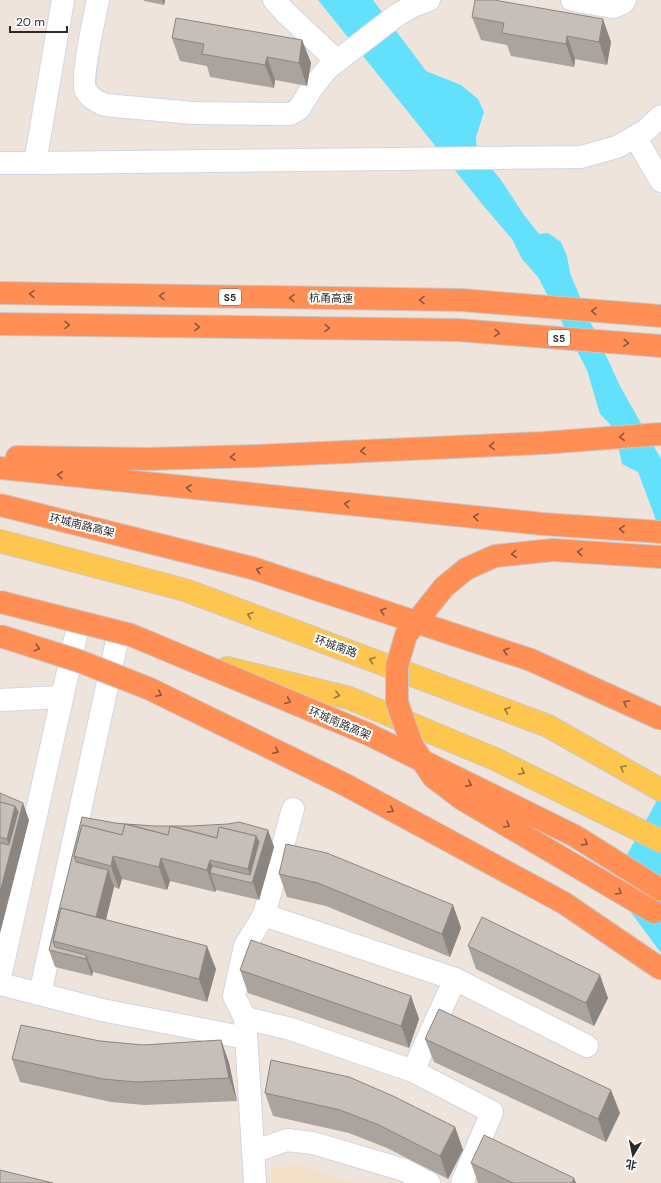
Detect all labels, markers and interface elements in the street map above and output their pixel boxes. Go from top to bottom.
scale bar [10,8,67,34]
text: 20 m [16,14,45,30]
one-way arrow [29,289,35,298]
road number: S5 [219,289,241,305]
street label: 杭甬高速 [309,291,353,305]
one-way arrow [159,292,165,300]
one-way arrow [289,294,295,302]
one-way arrow [419,296,425,304]
one-way arrow [591,306,597,315]
one-way arrow [64,320,70,329]
one-way arrow [194,322,200,331]
one-way arrow [324,324,330,333]
one-way arrow [494,329,500,338]
road number: S5 [548,330,570,346]
one-way arrow [623,339,629,348]
one-way arrow [619,433,625,442]
one-way arrow [489,441,495,450]
one-way arrow [360,447,366,456]
one-way arrow [230,453,236,461]
one-way arrow [57,470,63,479]
one-way arrow [186,484,192,493]
one-way arrow [344,500,350,509]
street label: 环城南路高架 [48,510,116,540]
one-way arrow [473,513,479,522]
one-way arrow [619,525,625,534]
one-way arrow [577,547,583,556]
one-way arrow [511,549,517,558]
one-way arrow [256,566,263,575]
one-way arrow [380,607,387,616]
one-way arrow [247,611,254,619]
street label: 环城南路 [313,632,359,660]
one-way arrow [34,643,41,652]
one-way arrow [503,648,510,656]
one-way arrow [369,657,376,665]
one-way arrow [155,689,162,697]
one-way arrow [334,691,340,699]
one-way arrow [284,696,291,704]
one-way arrow [622,700,630,708]
street label: 环城南路高架 [307,704,373,742]
one-way arrow [504,707,511,715]
one-way arrow [271,746,279,754]
one-way arrow [620,766,627,773]
one-way arrow [517,767,525,775]
one-way arrow [465,779,473,787]
one-way arrow [387,805,394,813]
one-way arrow [503,821,510,828]
one-way arrow [581,838,588,845]
one-way arrow [615,887,622,894]
north arrow [613,1135,653,1175]
text: 北 [625,1157,638,1173]

